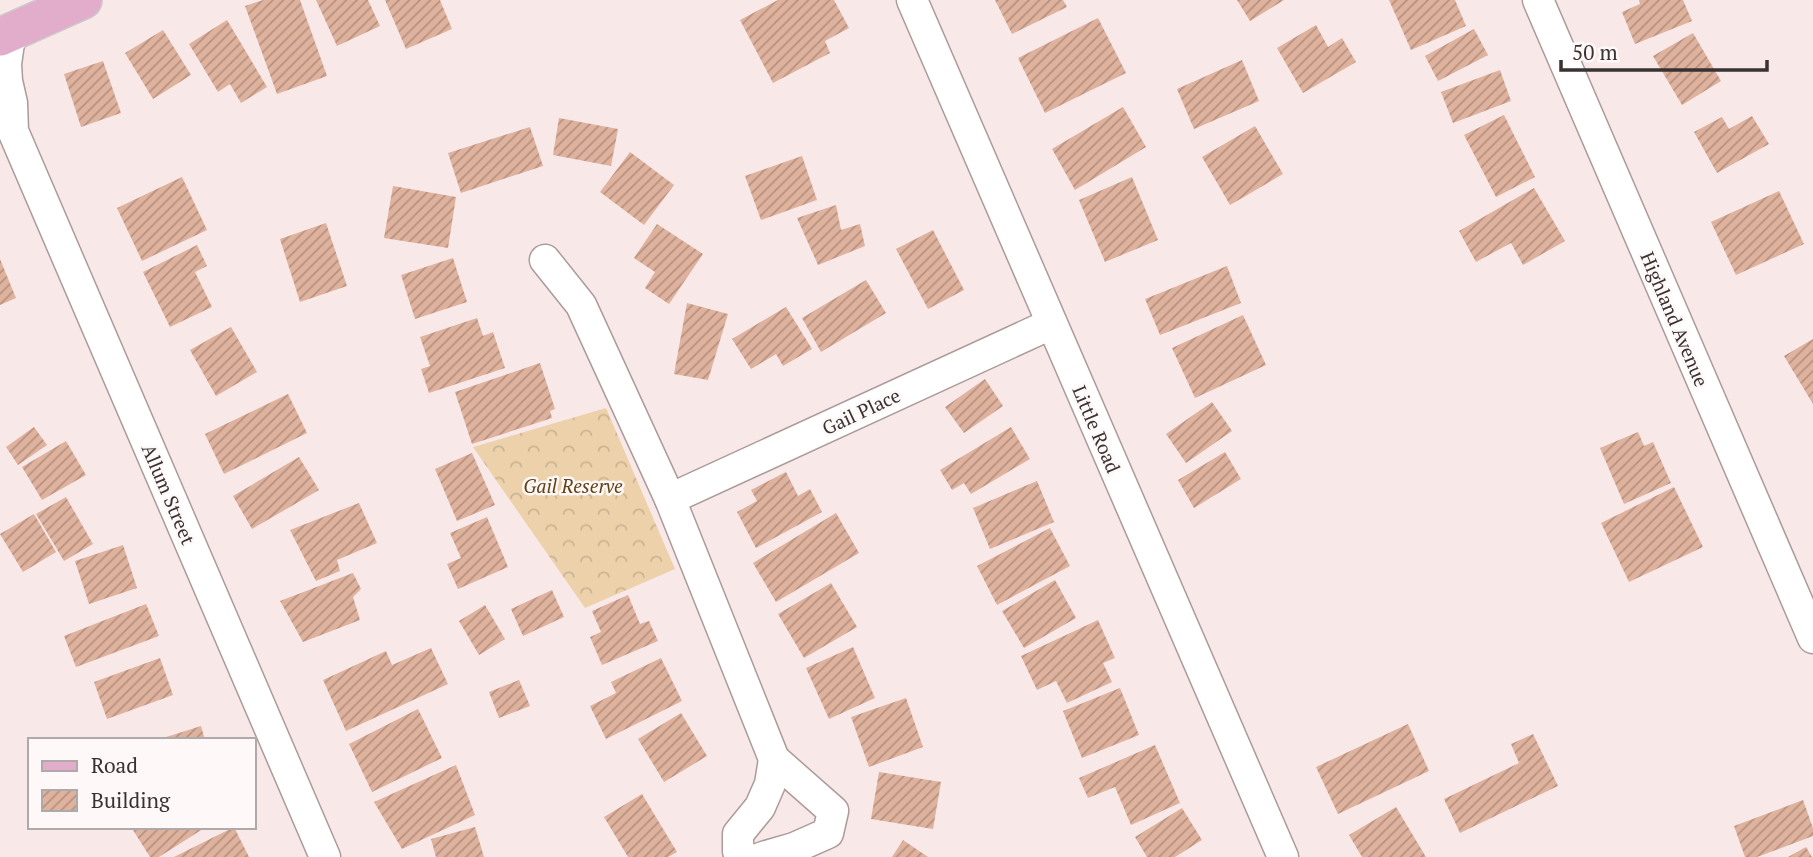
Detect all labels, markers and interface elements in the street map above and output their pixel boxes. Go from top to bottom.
scale bar [1561,28,1768,72]
text: 50 m [1572,38,1618,66]
street label: Highland Avenue [1635,248,1715,390]
street label: Gail Place [818,382,904,440]
street label: Little Road [1067,382,1127,477]
street label: Allum Street [137,440,201,548]
park label: Gail Reserve [523,473,623,498]
legend [28,738,256,829]
text: Road [91,751,138,779]
text: Building [91,786,171,814]

